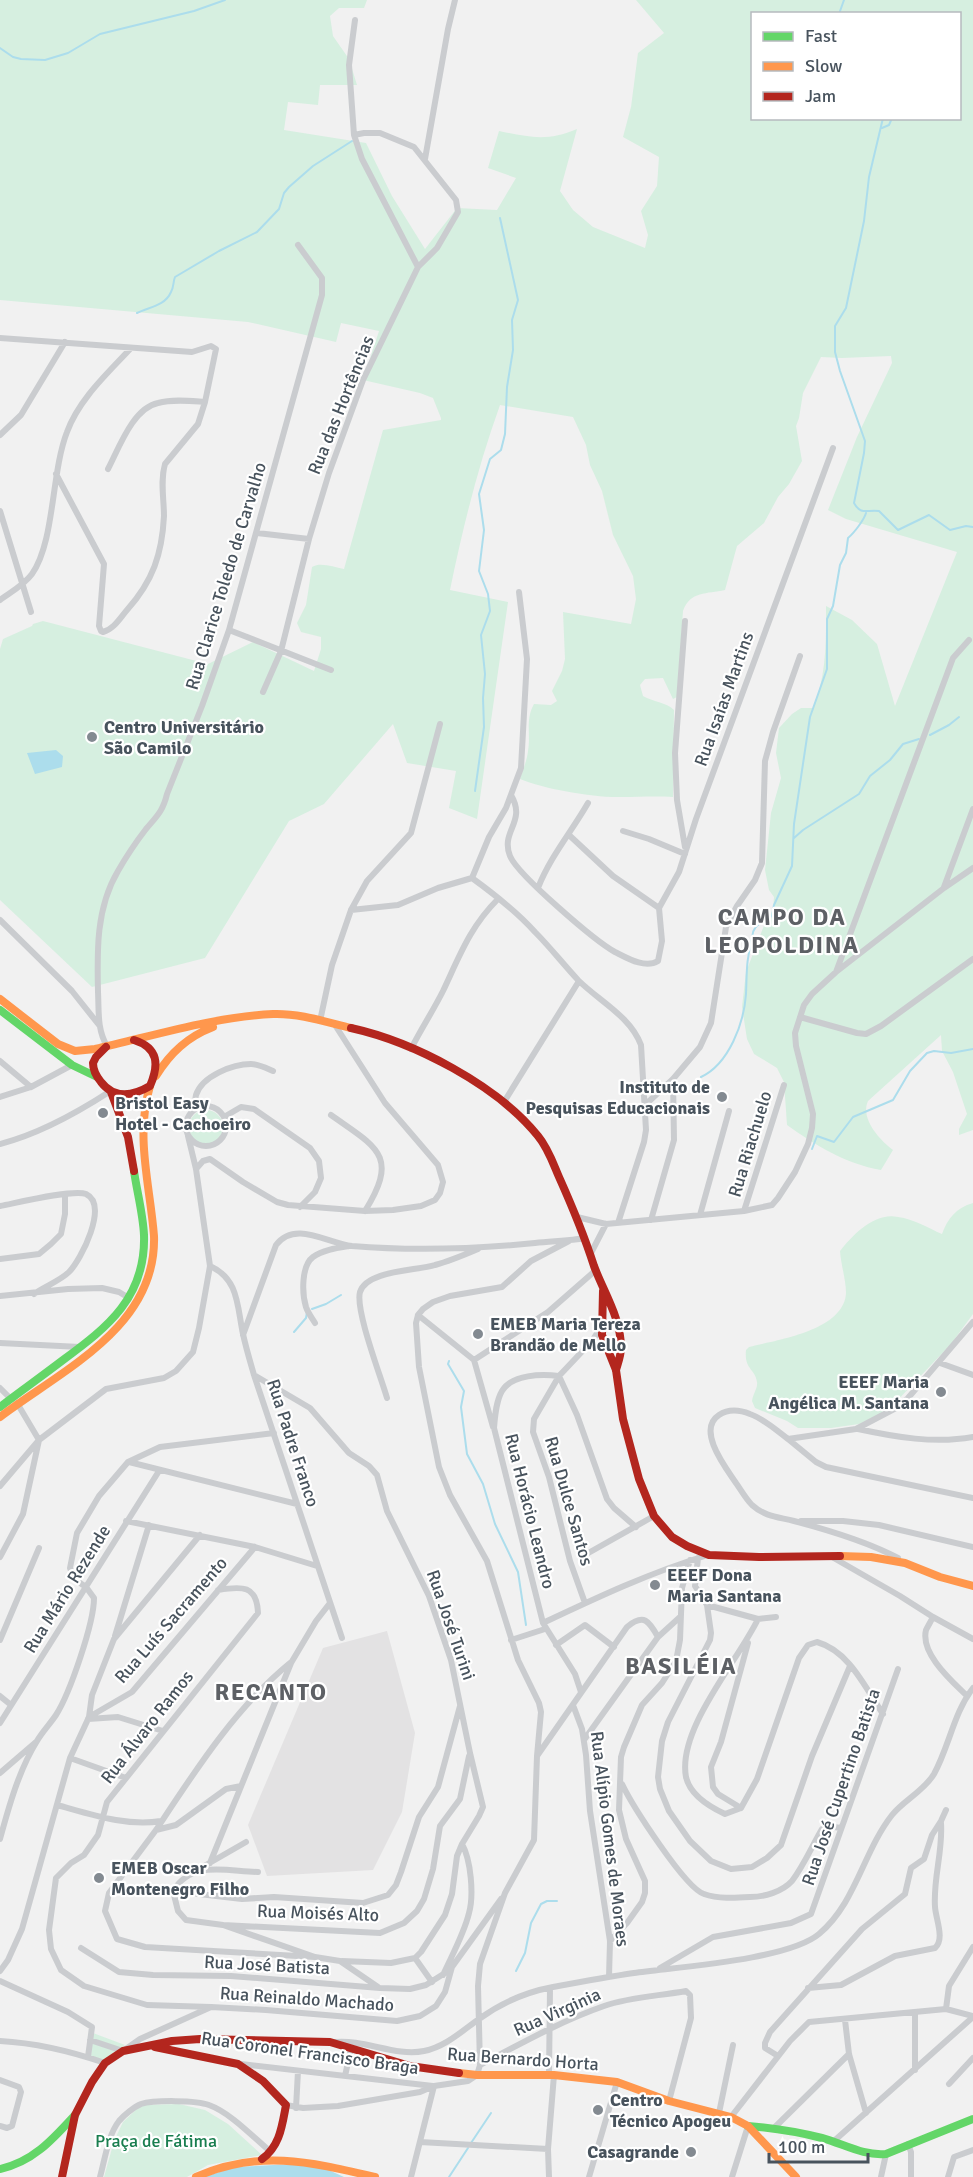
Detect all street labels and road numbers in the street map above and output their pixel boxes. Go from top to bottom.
street label: Rua das Hortências [303,332,379,478]
street label: Rua Clarice Toledo de Carvalho [181,460,271,692]
street label: Rua Isaías Martins [690,629,759,769]
street label: Rua Riachuelo [723,1088,777,1200]
street label: Rua Padre Franco [262,1376,324,1510]
street label: Rua Horácio Leandro [500,1431,560,1591]
street label: Rua Dulce Santos [540,1434,598,1568]
street label: Rua Mário Rezende [19,1521,115,1657]
street label: Rua Luís Sacramento [110,1552,232,1688]
street label: Rua José Turini [422,1567,480,1683]
street label: Rua Álvaro Ramos [96,1666,198,1788]
street label: Rua José Cupertino Batista [797,1686,885,1888]
street label: Rua Alípio Gomes de Moraes [586,1730,634,1948]
street label: Rua Moisés Alto [257,1900,379,1926]
street label: Rua José Batista [203,1951,331,1979]
street label: Rua Reinaldo Machado [219,1982,395,2016]
street label: Rua Virginia [510,1983,604,2041]
street label: Rua Coronel Francisco Braga [200,2027,420,2079]
street label: Rua Bernardo Horta [446,2043,600,2075]

